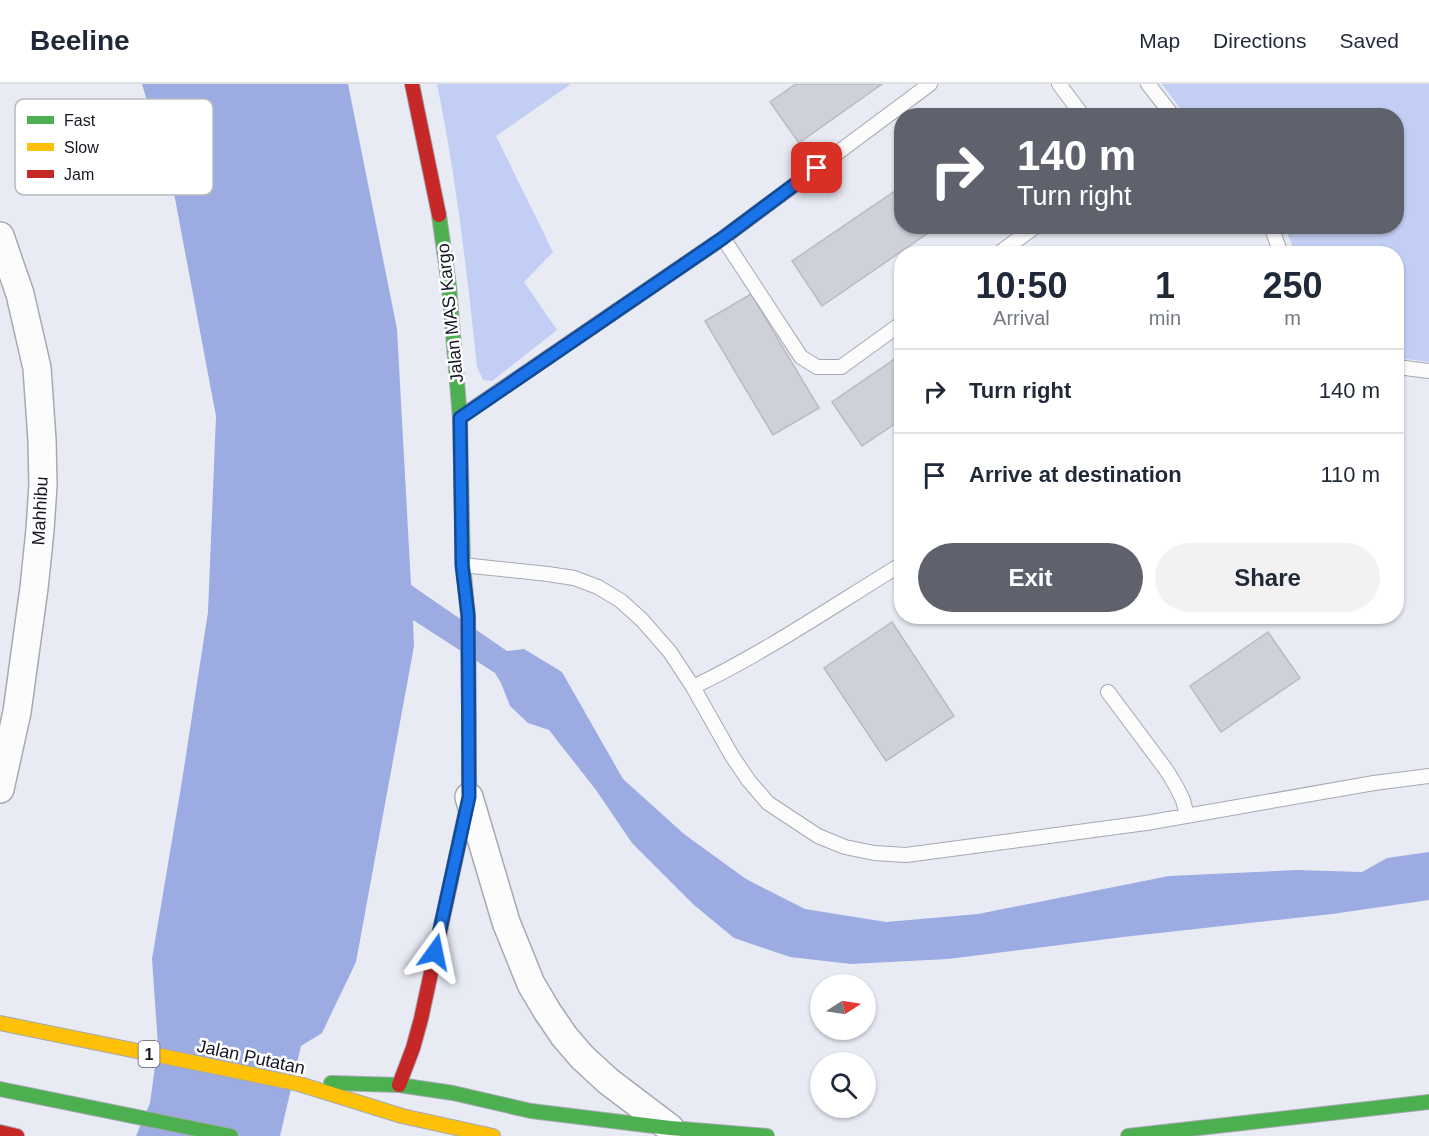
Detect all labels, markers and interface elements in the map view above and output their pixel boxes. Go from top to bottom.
text: Beeline [30,25,130,56]
text: Map [1139,29,1180,52]
text: Directions [1213,29,1306,52]
text: Saved [1339,29,1399,52]
legend [15,99,213,195]
text: Fast [64,112,96,129]
icon: right [918,132,996,210]
text: 140 m [1017,132,1136,179]
text: Slow [64,139,99,156]
pin [791,142,842,193]
icon: arrive [800,151,833,184]
text: Jam [64,166,94,183]
text: Turn right [1017,181,1132,211]
street label: Jalan MAS Kargo [433,242,467,384]
text: 10:50 [975,265,1067,306]
text: 1 [1155,265,1175,306]
text: 250 [1262,265,1323,306]
text: Arrival [993,307,1050,329]
text: min [1149,307,1181,329]
text: m [1284,307,1301,329]
icon: right [918,375,951,408]
text: Turn right [969,378,1071,403]
text: 140 m [1319,378,1380,403]
icon: arrive [918,459,951,492]
text: Arrive at destination [969,462,1182,487]
text: 110 m [1320,462,1380,487]
street label: Mahhibu [28,476,52,546]
button: Exit [918,543,1143,612]
button: Share [1155,543,1380,612]
position arrow [403,920,467,984]
north arrow [810,974,876,1040]
map controls [810,974,876,1118]
street label: Jalan Putatan [195,1036,307,1078]
road number: 1 [138,1041,160,1067]
button: search [810,1052,876,1118]

